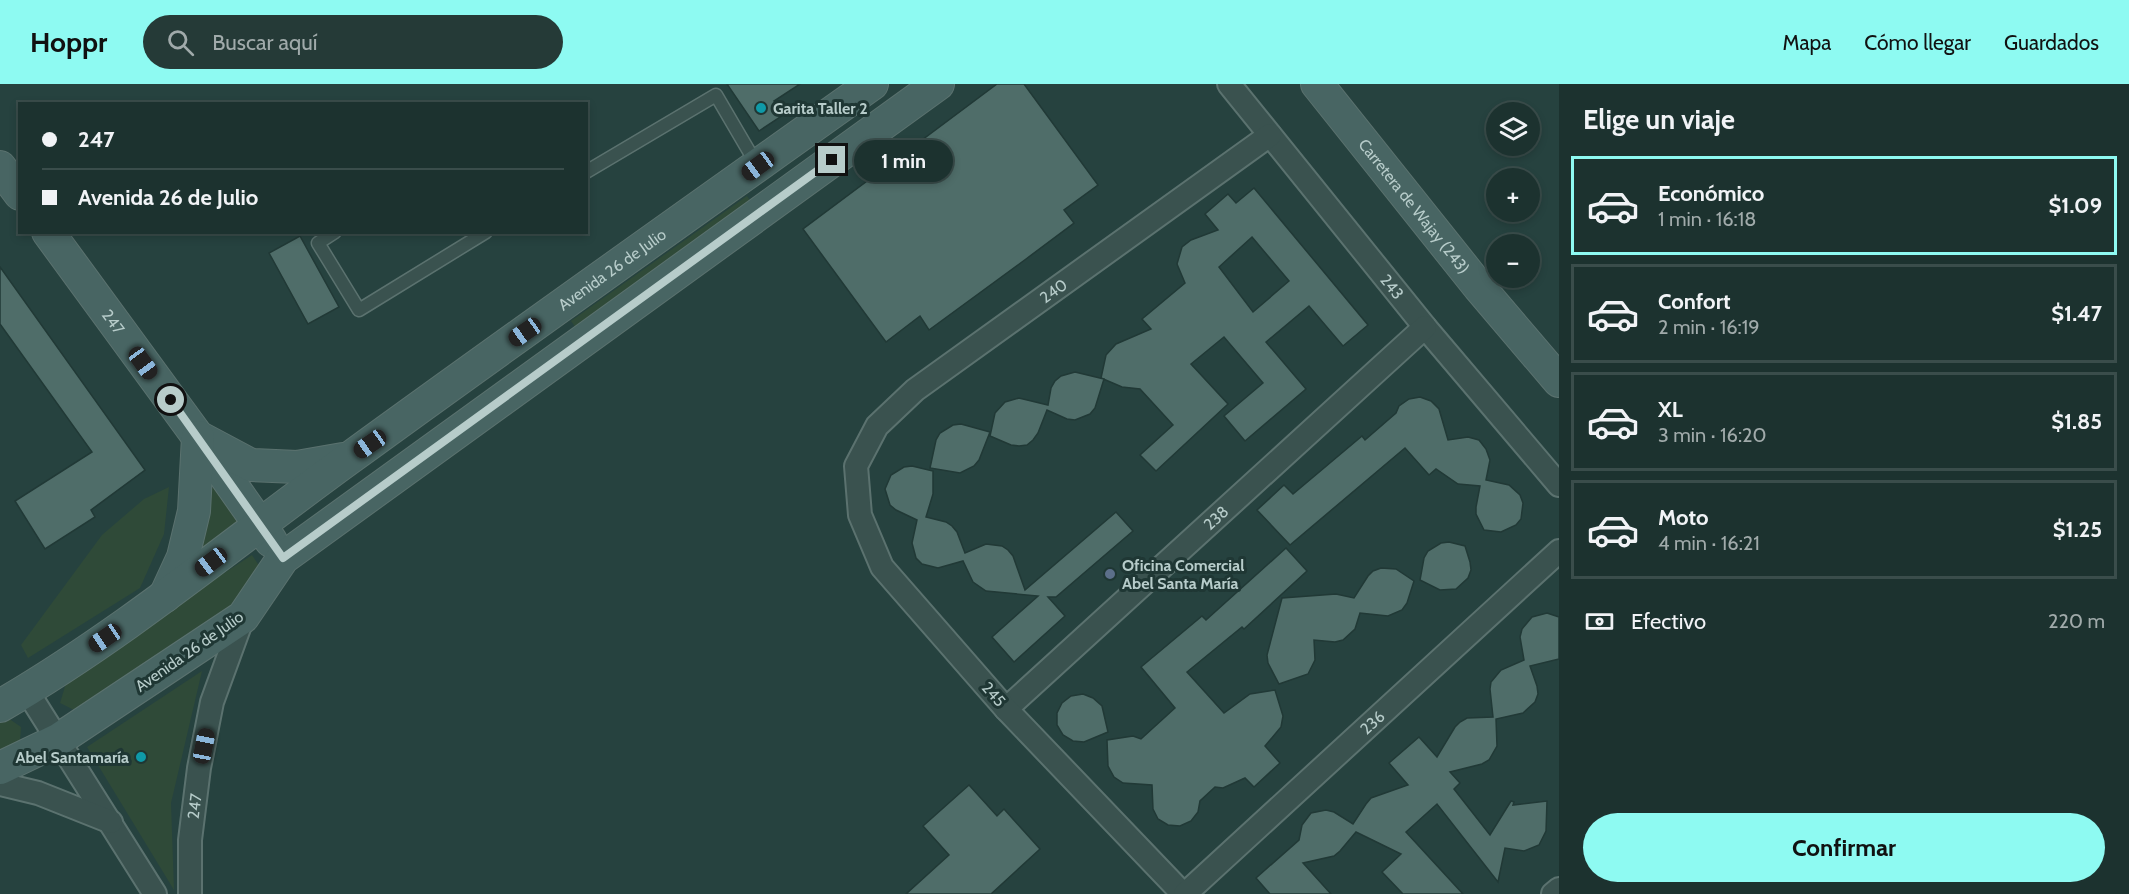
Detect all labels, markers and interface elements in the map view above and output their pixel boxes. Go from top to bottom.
search box [143,15,563,69]
text: Hoppr [30,25,107,59]
icon: search [164,26,197,59]
text: Buscar aquí [212,29,317,56]
text: Mapa [1783,30,1831,55]
text: Cómo llegar [1864,30,1971,55]
text: Guardados [2004,30,2099,55]
place label: Garita Taller 2 [773,99,868,118]
marker: Garita Taller 2 [754,101,768,115]
map controls [1486,102,1540,288]
button: layers [1486,102,1540,156]
text: Elige un viaje [1583,103,1735,136]
text: 247 [78,126,115,153]
street label: Carretera de Wajay (243) [1354,135,1473,277]
callout: 1 min [853,139,952,181]
route end [818,146,845,173]
car [738,148,778,184]
text: 1 min [881,149,926,173]
button: + [1486,168,1540,222]
icon: car [1586,179,1640,233]
text: Económico [1658,180,1764,207]
text: Avenida 26 de Julio [78,184,258,211]
text: $1.09 [2049,192,2102,219]
text: 1 min · 16:18 [1658,207,1756,231]
street label: Avenida 26 de Julio [555,225,670,315]
button: − [1486,234,1540,288]
street label: 243 [1376,270,1407,303]
street label: 240 [1036,275,1071,307]
icon: car [1586,287,1640,341]
text: Confort [1658,288,1731,315]
text: $1.47 [2051,300,2102,327]
street label: 247 [98,306,128,338]
car [505,314,545,350]
text: 2 min · 16:19 [1658,315,1760,339]
car [125,343,161,383]
route start [157,386,184,413]
icon: car [1586,395,1640,449]
text: XL [1658,396,1683,423]
text: $1.85 [2051,408,2102,435]
text: 3 min · 16:20 [1658,423,1767,447]
car [350,426,390,462]
street label: 238 [1200,502,1232,534]
icon: car [1586,503,1640,557]
text: Moto [1658,504,1709,531]
text: $1.25 [2053,516,2102,543]
text: 4 min · 16:21 [1658,531,1760,555]
car [191,544,231,580]
place label: Oficina Comercial Abel Santa María [1122,556,1244,593]
marker: Oficina Comercial Abel Santa María [1103,567,1117,581]
icon: cash [1583,605,1616,638]
street label: Avenida 26 de Julio [132,607,247,696]
text: Efectivo [1631,608,1706,635]
text: 220 m [2048,609,2105,633]
car [85,620,125,656]
street label: 245 [978,678,1009,710]
street label: 236 [1356,707,1389,739]
car [192,727,216,765]
place label: Abel Santamaría [15,748,129,767]
marker: Abel Santamaría [134,750,148,764]
street label: 247 [184,792,206,820]
button: Confirmar [1583,813,2105,882]

